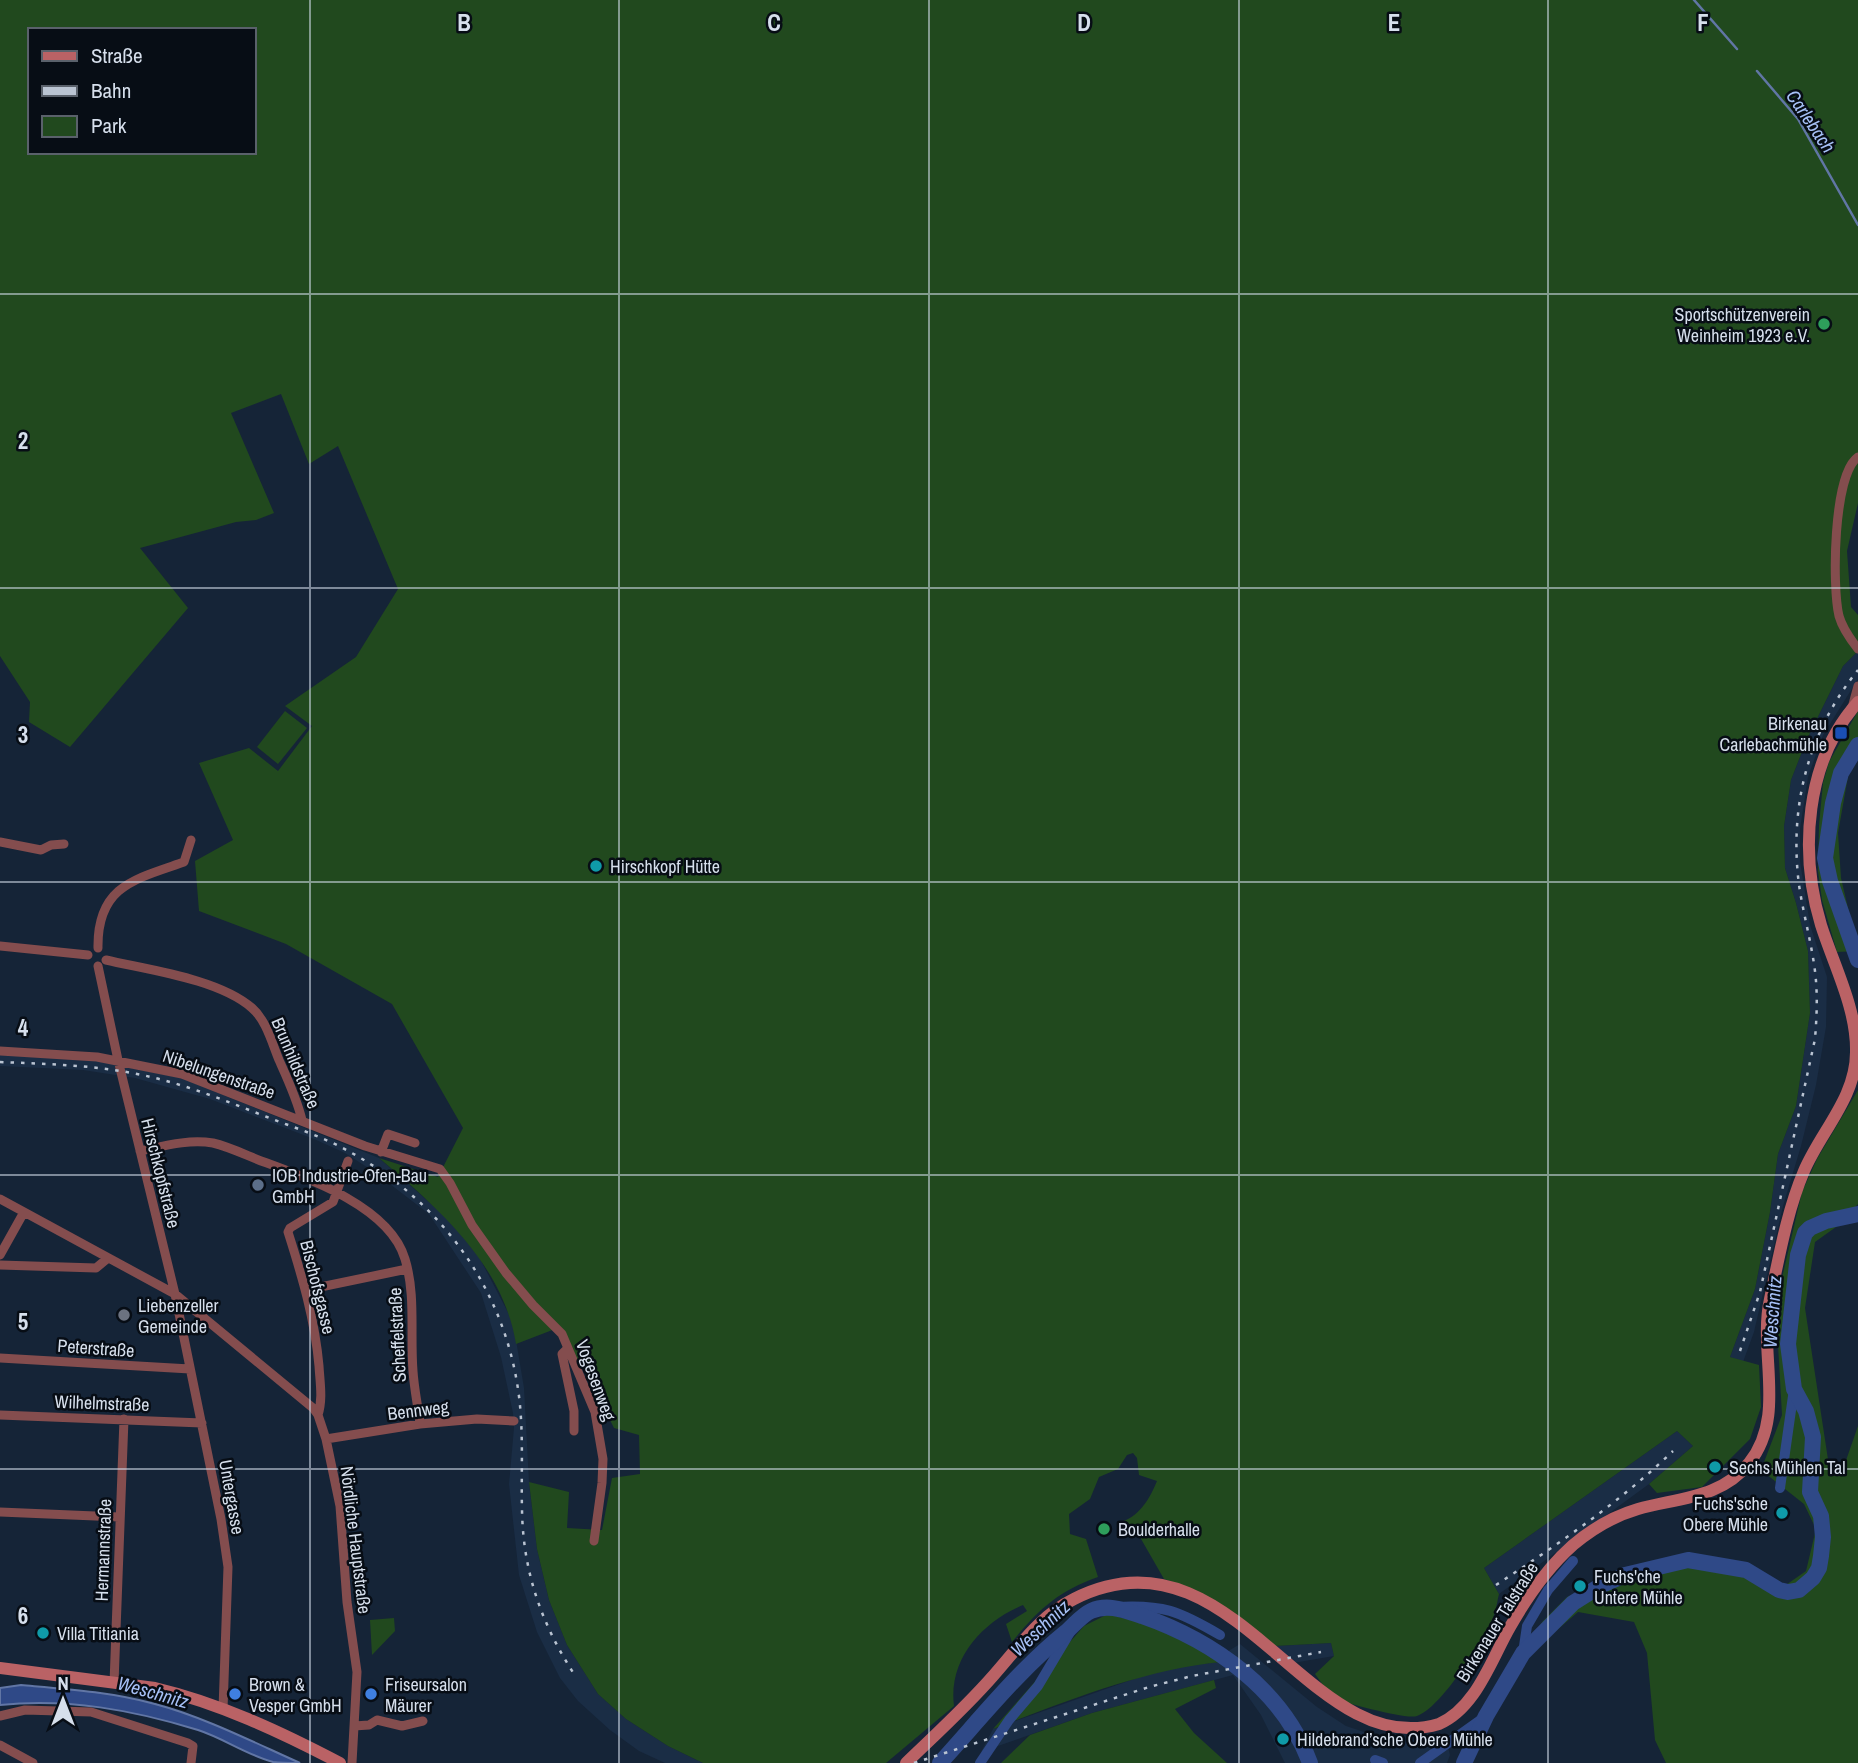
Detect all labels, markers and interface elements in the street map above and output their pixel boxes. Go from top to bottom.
text: B [457,7,471,38]
text: C [767,7,781,38]
text: D [1077,7,1091,38]
text: E [1388,7,1400,38]
text: F [1697,7,1709,38]
legend [28,28,256,154]
text: Straße [91,41,143,70]
text: Bahn [91,76,131,105]
water label: Carlebach [1780,84,1842,158]
text: Park [91,111,127,140]
place label: Sportschützenverein Weinheim 1923 e.V. [1675,302,1810,348]
marker: Sportschützenverein Weinheim 1923 e.V. [1816,316,1832,332]
text: 2 [18,425,28,456]
place label: Birkenau Carlebachmühle [1720,711,1827,757]
text: 3 [18,719,28,750]
marker: Birkenau Carlebachmühle [1833,725,1849,741]
place label: Hirschkopf Hütte [610,854,720,879]
marker: Hirschkopf Hütte [588,858,604,874]
text: 4 [18,1012,29,1043]
street label: Brunhildstraße [266,1014,326,1112]
street label: Nibelungenstraße [159,1043,279,1105]
street label: Hirschkopfstraße [135,1115,187,1231]
place label: IOB Industrie-Ofen-Bau GmbH [272,1163,427,1209]
marker: IOB Industrie-Ofen-Bau GmbH [250,1177,266,1193]
street label: Bischofsgasse [294,1237,342,1337]
water label: Weschnitz [1757,1275,1788,1349]
street label: Scheffelstraße [382,1287,412,1383]
place label: Liebenzeller Gemeinde [138,1293,218,1339]
text: 5 [18,1306,28,1337]
marker: Liebenzeller Gemeinde [116,1307,132,1323]
street label: Peterstraße [57,1333,135,1363]
street label: Vogesenweg [570,1336,622,1425]
street label: Wilhelmstraße [54,1389,150,1417]
street label: Bennweg [386,1394,451,1426]
place label: Sechs Mühlen Tal [1729,1455,1846,1480]
street label: Untergasse [213,1458,251,1536]
marker: Sechs Mühlen Tal [1707,1459,1723,1475]
street label: Nördliche Hauptstraße [335,1465,377,1615]
place label: Fuchs'sche Obere Mühle [1683,1491,1768,1537]
street label: Hermannstraße [89,1498,117,1602]
marker: Fuchs'sche Obere Mühle [1774,1505,1790,1521]
place label: Boulderhalle [1118,1517,1200,1542]
marker: Boulderhalle [1096,1521,1112,1537]
street label: Birkenauer Talstraße [1450,1557,1544,1687]
place label: Fuchs'che Untere Mühle [1594,1564,1683,1610]
marker: Fuchs'che Untere Mühle [1572,1578,1588,1594]
water label: Weschnitz [1005,1594,1075,1662]
text: 6 [18,1600,28,1631]
place label: Villa Titiania [57,1621,139,1646]
marker: Villa Titiania [35,1625,51,1641]
north arrow [28,1665,98,1735]
text: N [57,1670,69,1696]
water label: Weschnitz [115,1670,192,1715]
place label: Brown & Vesper GmbH [249,1672,342,1718]
place label: Friseursalon Mäurer [385,1672,467,1718]
marker: Brown & Vesper GmbH [227,1686,243,1702]
marker: Friseursalon Mäurer [363,1686,379,1702]
place label: Hildebrand’sche Obere Mühle [1297,1727,1493,1752]
marker: Hildebrand’sche Obere Mühle [1275,1731,1291,1747]

